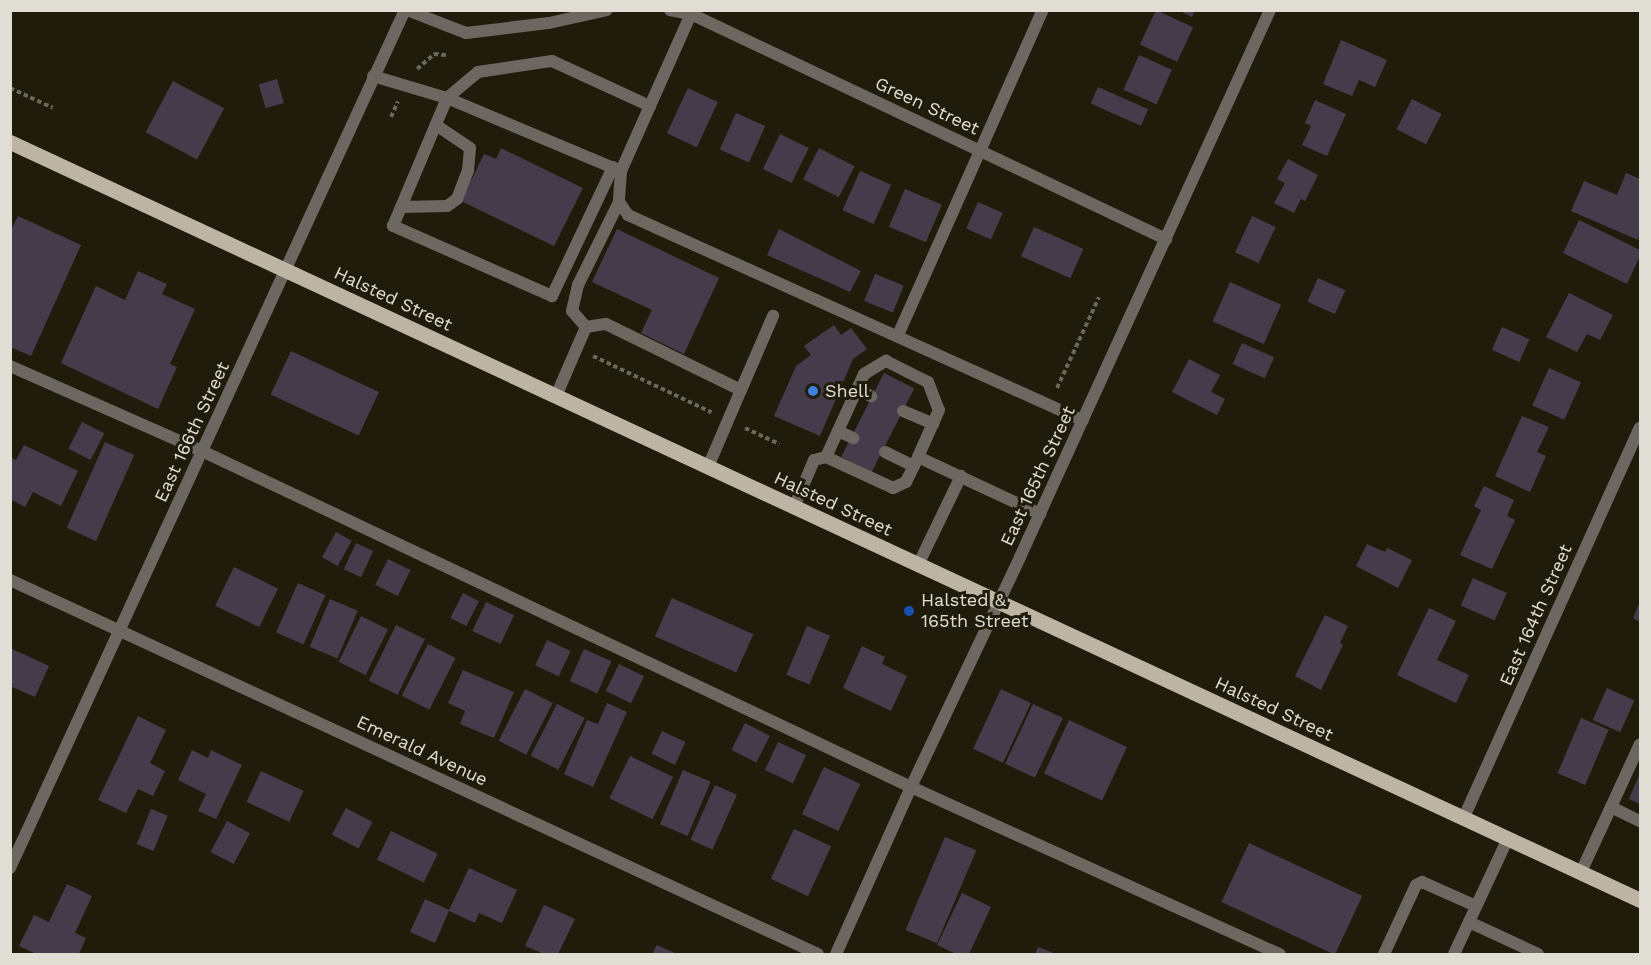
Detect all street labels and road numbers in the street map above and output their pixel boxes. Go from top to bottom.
street label: Green Street [872,72,982,140]
street label: Halsted Street [331,262,455,336]
street label: East 166th Street [150,358,234,506]
street label: East 165th Street [996,402,1080,550]
street label: Halsted Street [771,467,895,541]
street label: East 164th Street [1495,541,1577,689]
street label: Halsted Street [1212,672,1336,746]
street label: Emerald Avenue [353,711,491,791]

